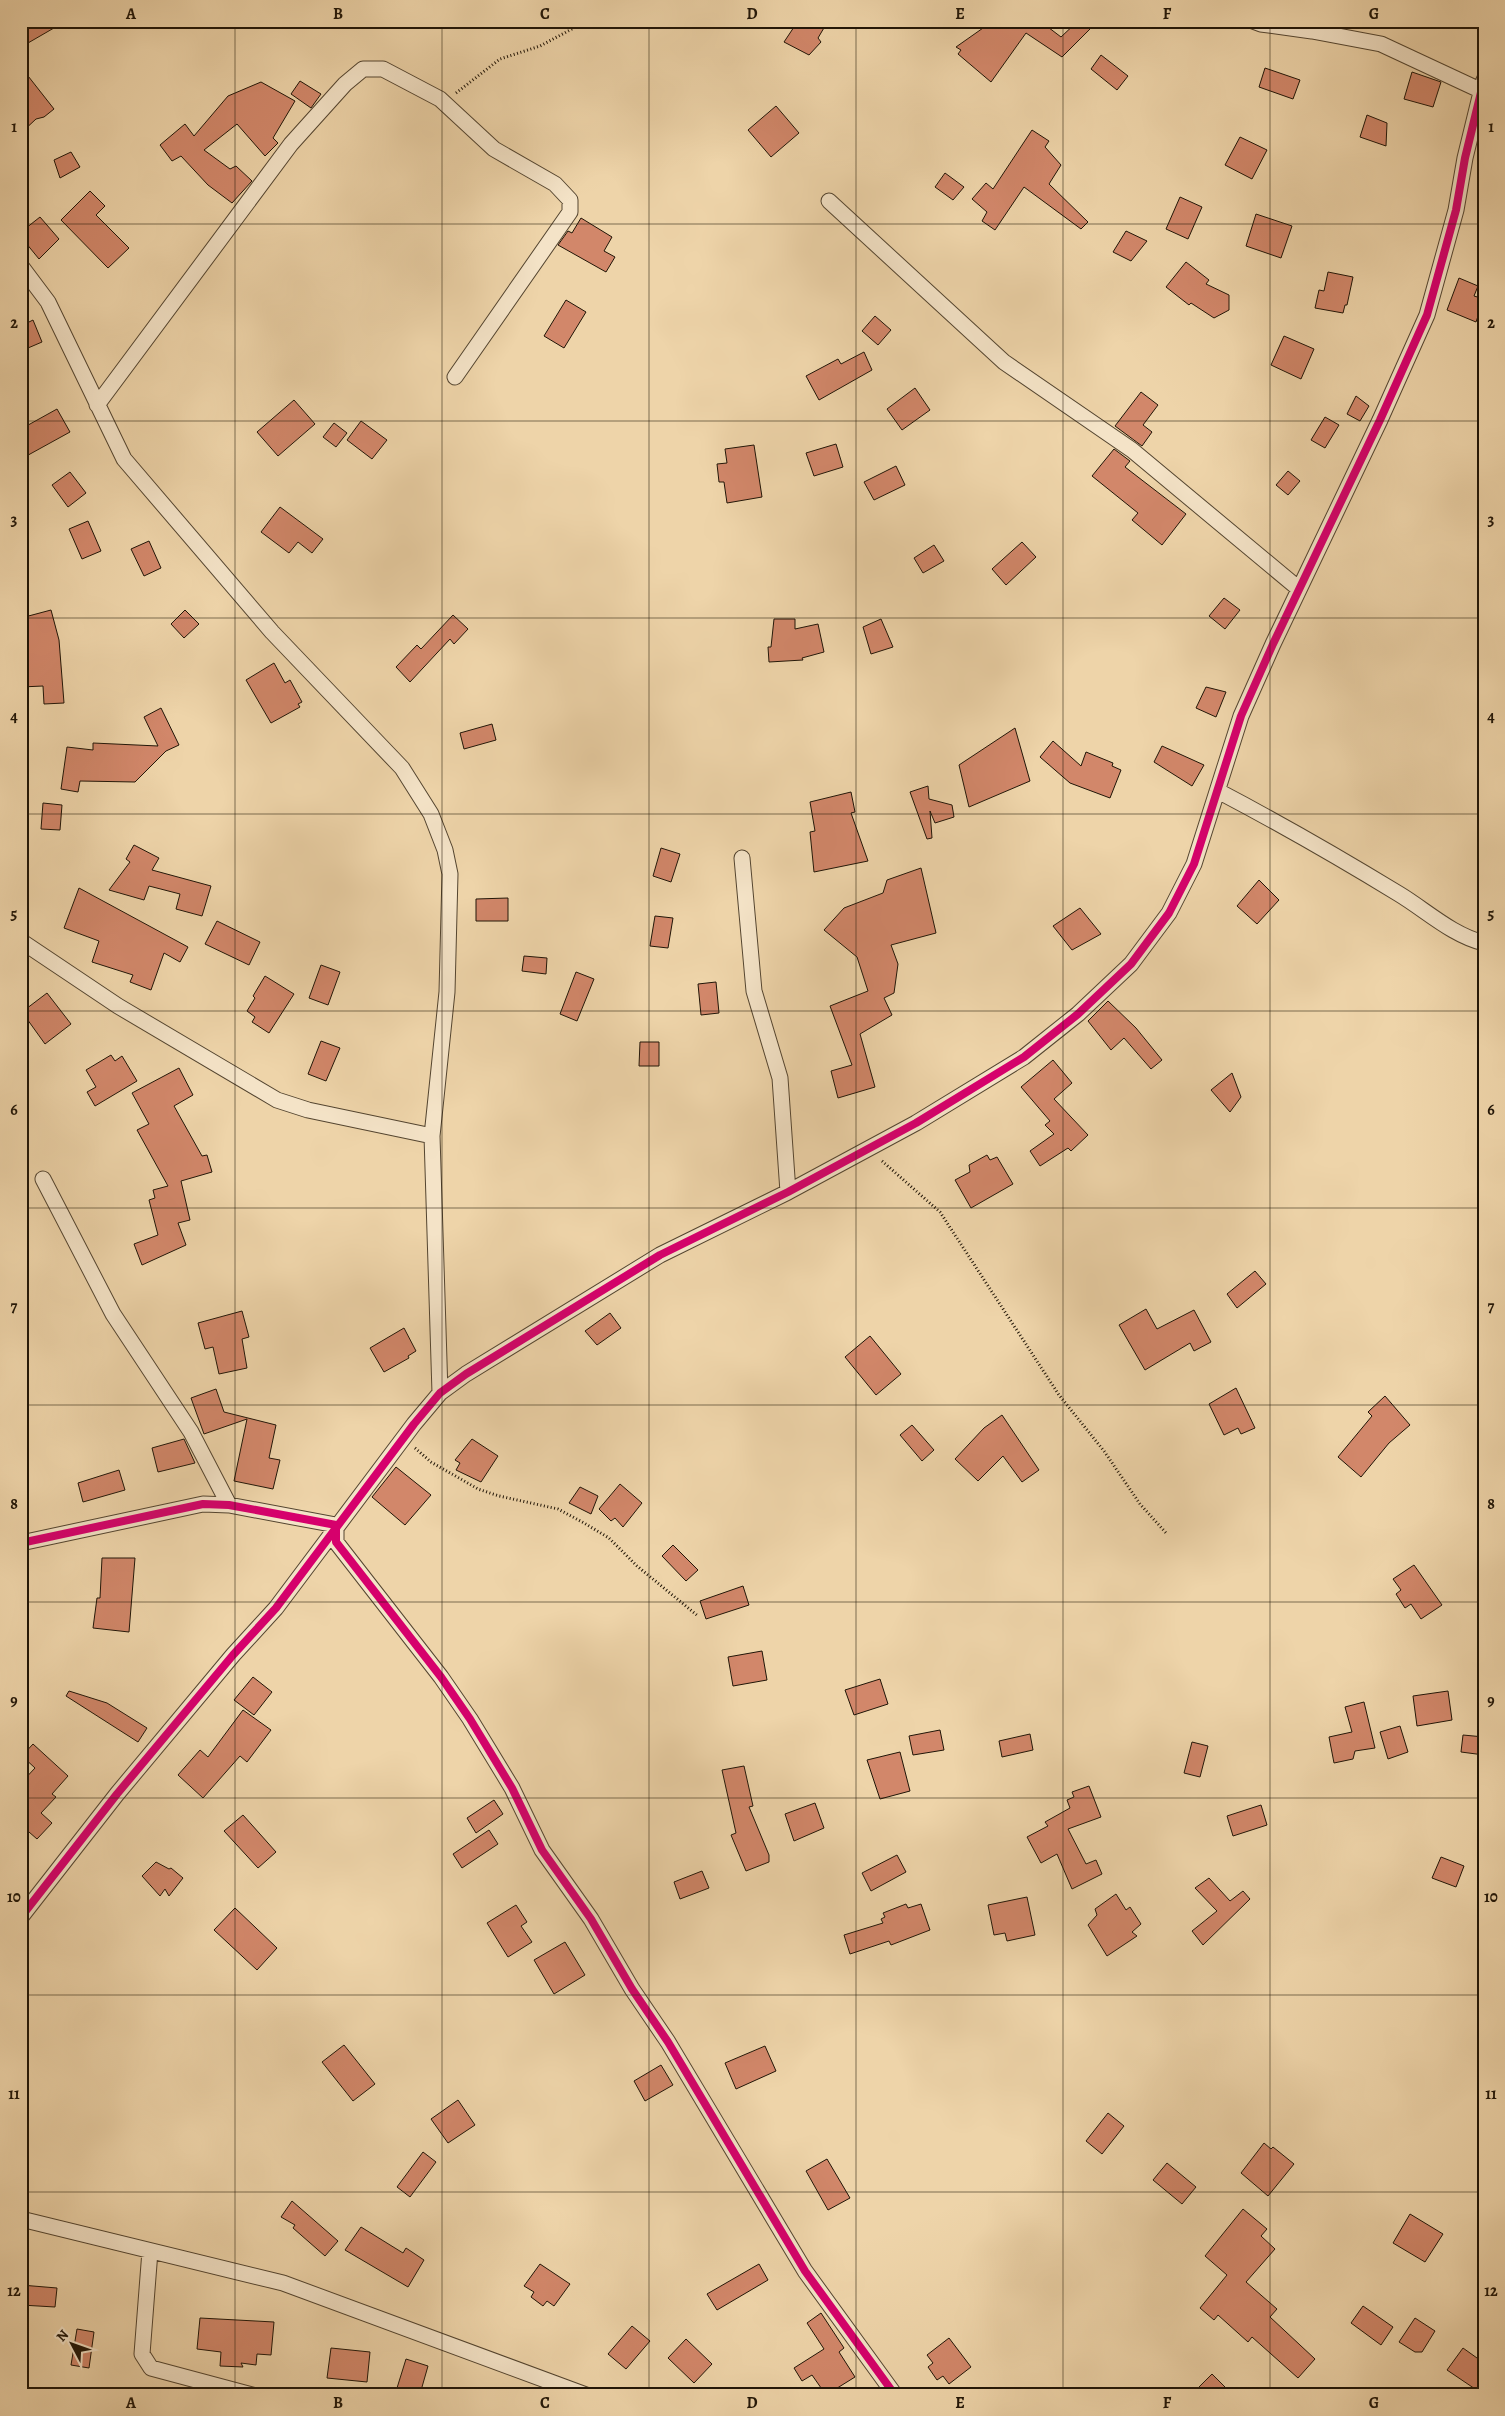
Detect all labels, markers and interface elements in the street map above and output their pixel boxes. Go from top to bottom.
text: A [125,3,137,25]
text: B [333,3,343,25]
text: C [540,3,550,25]
text: D [746,3,758,25]
text: E [955,3,965,25]
text: F [1163,3,1172,25]
text: G [1369,3,1379,25]
text: 1 [11,116,17,138]
text: 1 [1488,116,1494,138]
text: 2 [10,312,18,334]
text: 2 [1487,312,1495,334]
text: 3 [11,509,18,531]
text: 3 [1488,509,1495,531]
text: 4 [10,706,18,728]
text: 4 [1487,706,1495,728]
text: 5 [11,903,18,925]
text: 5 [1488,903,1495,925]
text: 6 [10,1099,18,1121]
text: 6 [1487,1099,1495,1121]
text: 7 [11,1296,18,1318]
text: 7 [1488,1296,1495,1318]
text: 8 [10,1493,18,1515]
text: 8 [1487,1493,1495,1515]
text: 9 [10,1690,18,1712]
text: 9 [1487,1690,1495,1712]
text: 10 [7,1886,21,1908]
text: 10 [1484,1886,1498,1908]
text: 11 [8,2083,20,2105]
text: 11 [1485,2083,1497,2105]
text: 12 [7,2280,21,2302]
text: 12 [1484,2280,1498,2302]
north arrow [48,2318,98,2368]
text: N [52,2326,73,2346]
text: A [125,2392,137,2414]
text: B [333,2392,343,2414]
text: C [540,2392,550,2414]
text: D [746,2392,758,2414]
text: E [955,2392,965,2414]
text: F [1163,2392,1172,2414]
text: G [1369,2392,1379,2414]

